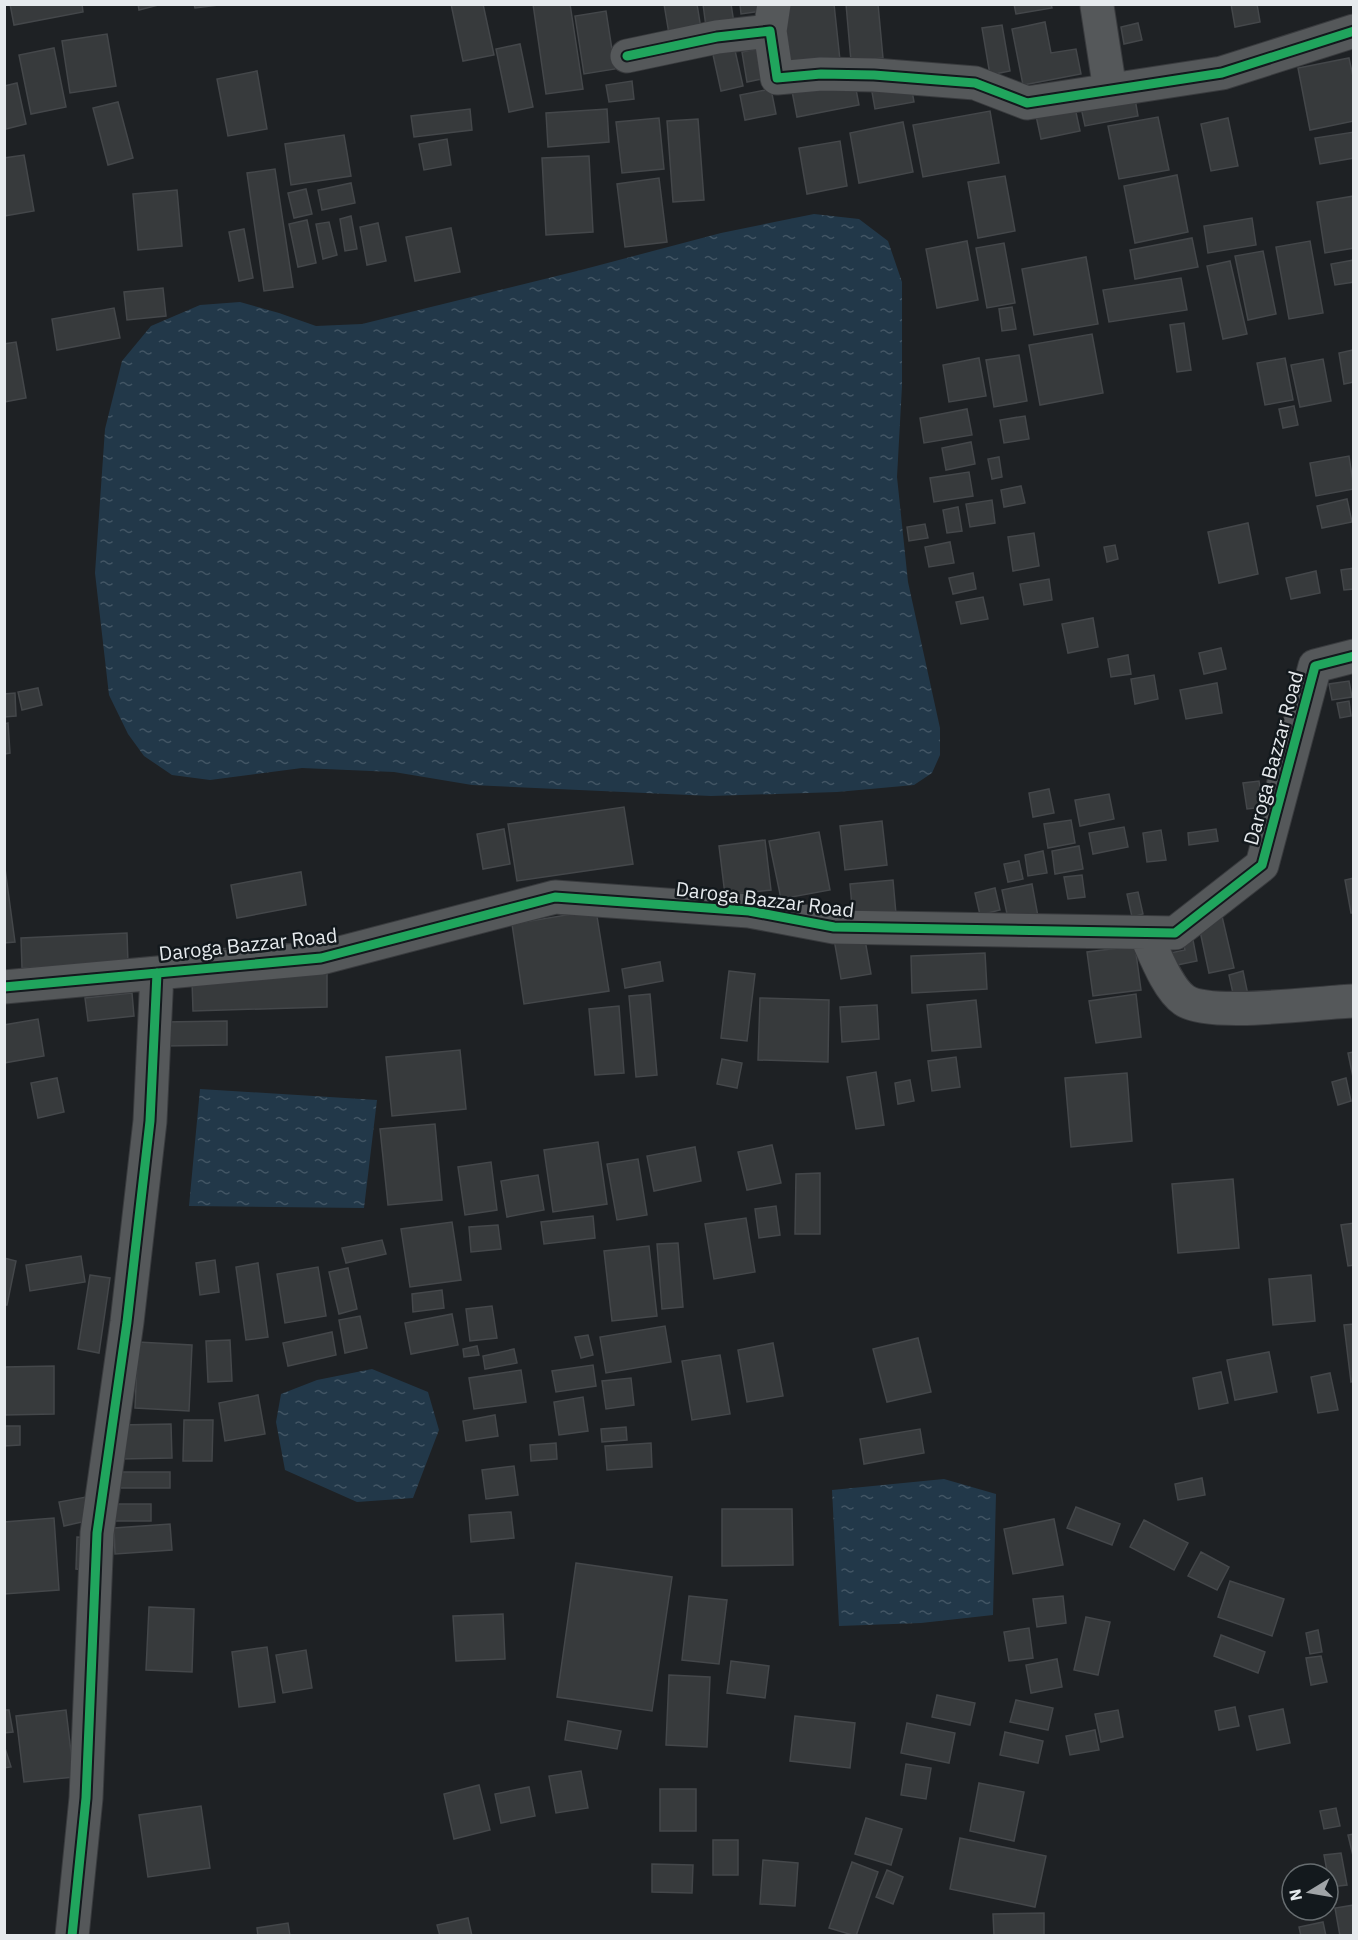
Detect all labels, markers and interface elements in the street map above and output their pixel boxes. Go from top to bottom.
street label: Daroga Bazzar Road [1237,668,1309,848]
street label: Daroga Bazzar Road [674,875,856,923]
street label: Daroga Bazzar Road [157,921,339,967]
north arrow [1280,1862,1340,1922]
text: N [1284,1887,1306,1902]

